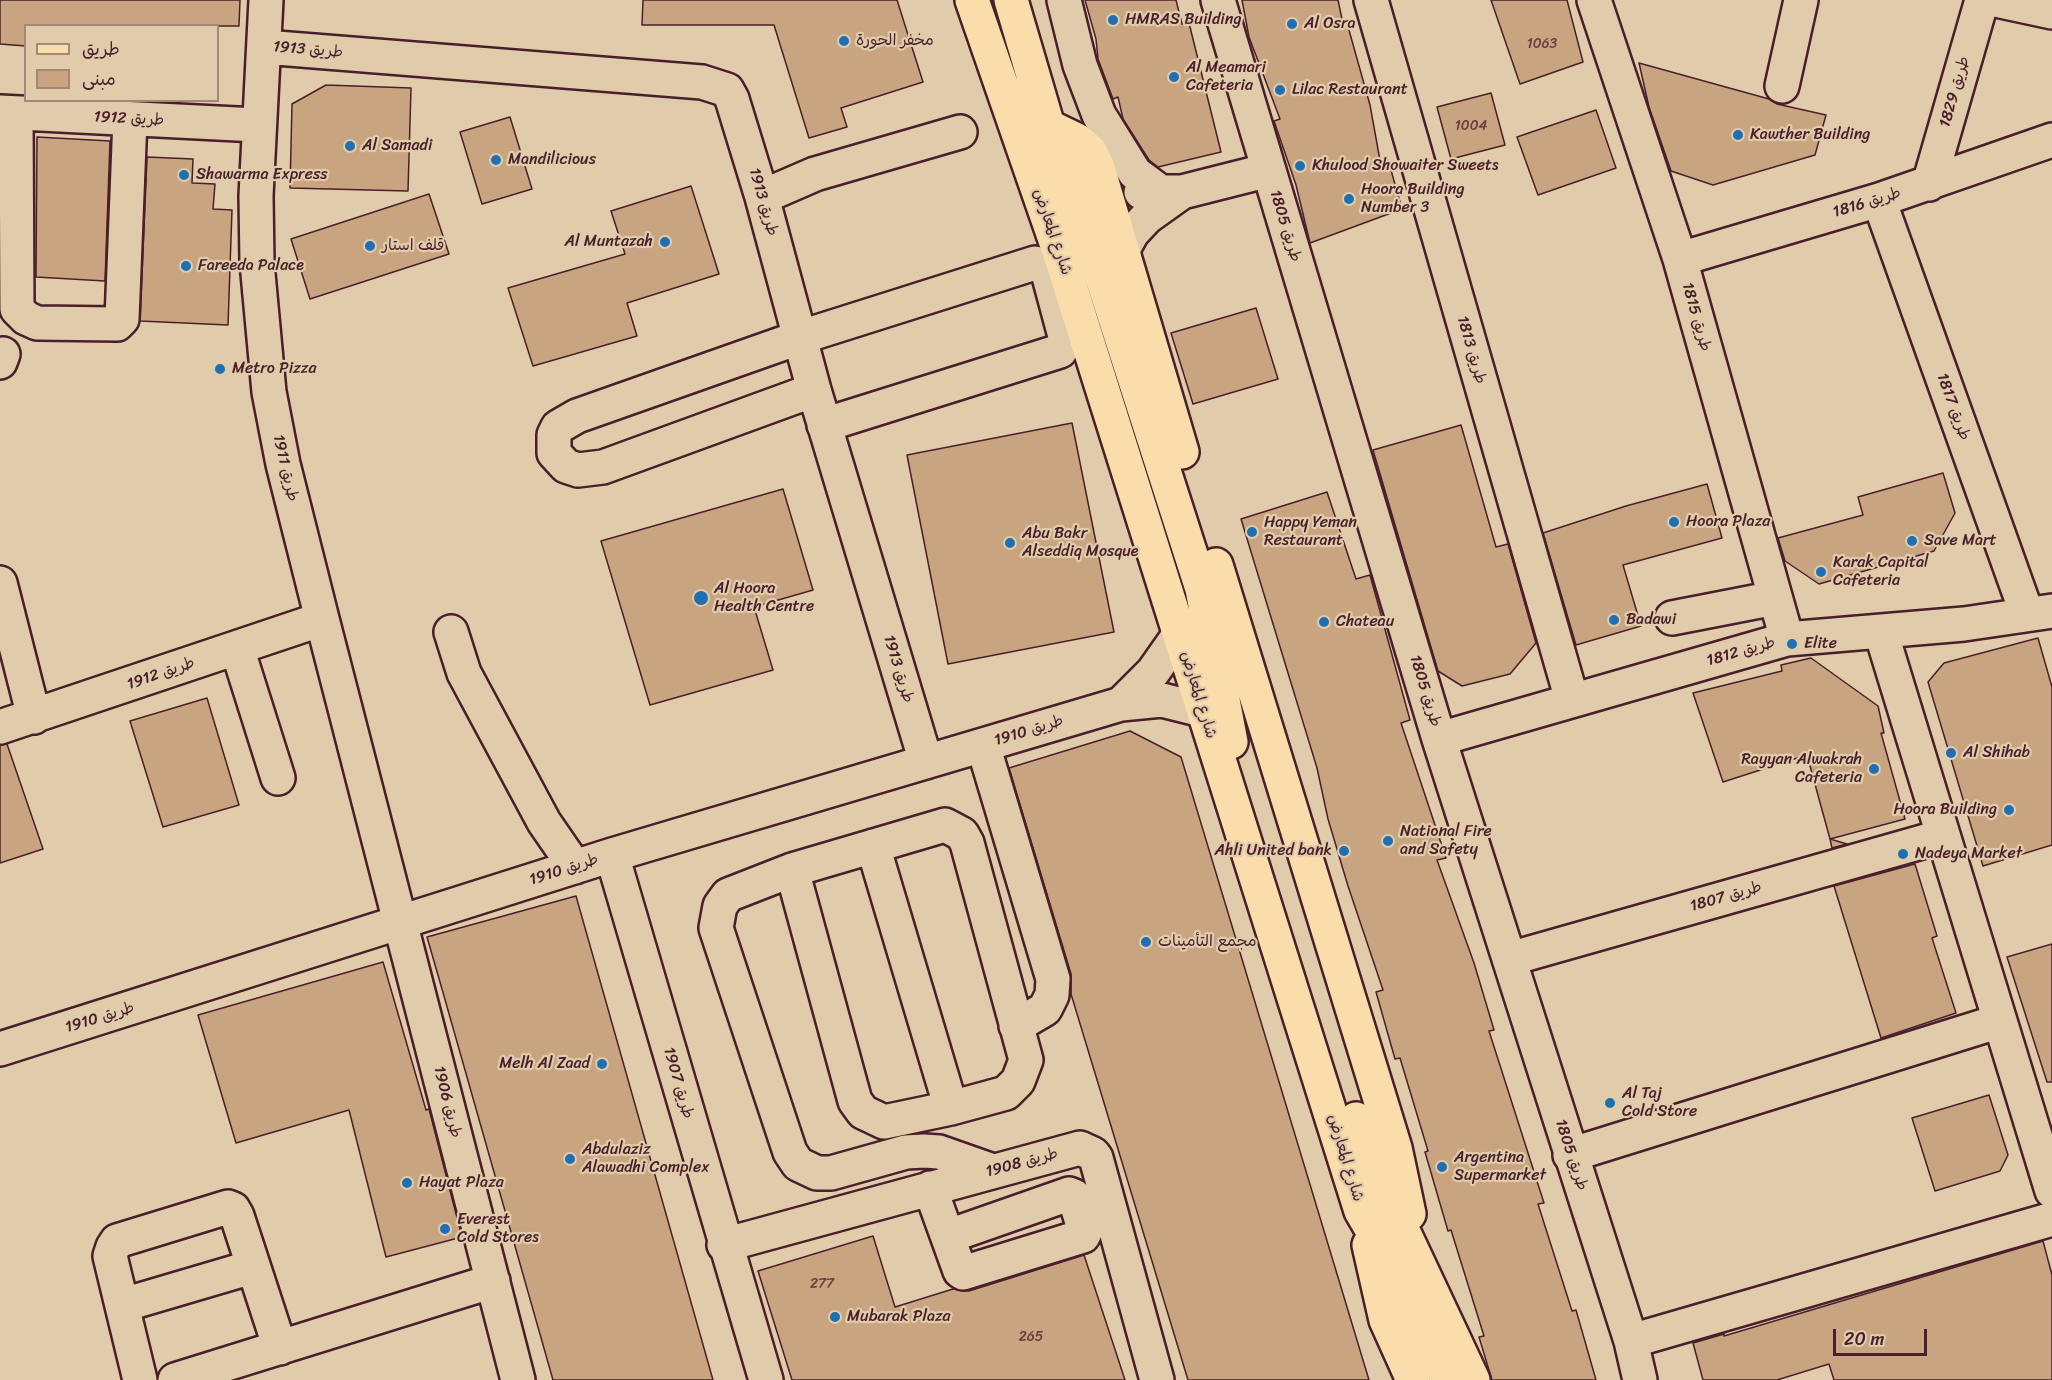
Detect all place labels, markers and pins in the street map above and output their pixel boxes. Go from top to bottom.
place label: HMRAS Building [1125,10,1242,30]
marker: HMRAS Building [1106,13,1120,27]
place label: Al Osra [1304,14,1356,34]
marker: Al Osra [1285,17,1299,31]
place label: مخفر الحورة [856,31,934,51]
marker: مخفر الحورة [837,34,851,48]
place label: Al Meamari Cafeteria [1186,58,1266,96]
marker: Al Meamari Cafeteria [1167,70,1181,84]
place label: Lilac Restaurant [1292,80,1408,100]
marker: Lilac Restaurant [1273,83,1287,97]
place label: Kawther Building [1750,125,1870,145]
marker: Kawther Building [1731,128,1745,142]
place label: Al Samadi [362,136,432,156]
marker: Al Samadi [343,139,357,153]
place label: Mandilicious [508,150,596,170]
marker: Mandilicious [489,153,503,167]
place label: Khulood Showaiter Sweets [1312,156,1498,176]
marker: Khulood Showaiter Sweets [1293,159,1307,173]
place label: Shawarma Express [196,165,328,185]
marker: Shawarma Express [177,168,191,182]
place label: Hoora Building Number 3 [1361,180,1465,218]
marker: Hoora Building Number 3 [1342,192,1356,206]
place label: Al Muntazah [564,232,653,252]
marker: Al Muntazah [658,235,672,249]
place label: قلف استار [382,236,444,256]
marker: قلف استار [363,239,377,253]
place label: Fareeda Palace [198,256,304,276]
marker: Fareeda Palace [179,259,193,273]
place label: Metro Pizza [232,359,316,379]
marker: Metro Pizza [213,362,227,376]
place label: Hoora Plaza [1686,512,1770,532]
place label: Happy Yeman Restaurant [1264,513,1357,551]
marker: Hoora Plaza [1667,515,1681,529]
place label: Abu Bakr Alseddiq Mosque [1022,524,1138,562]
marker: Happy Yeman Restaurant [1245,525,1259,539]
place label: Save Mart [1924,531,1997,551]
marker: Save Mart [1905,534,1919,548]
marker: Abu Bakr Alseddiq Mosque [1003,536,1017,550]
place label: Karak Capital Cafeteria [1833,553,1928,591]
marker: Karak Capital Cafeteria [1814,565,1828,579]
place label: Al Hoora Health Centre [714,579,814,617]
marker: Al Hoora Health Centre [692,589,710,607]
place label: Badawi [1626,610,1676,630]
place label: Chateau [1336,612,1394,632]
marker: Badawi [1607,613,1621,627]
marker: Chateau [1317,615,1331,629]
place label: Elite [1804,634,1837,654]
marker: Elite [1785,637,1799,651]
place label: Al Shihab [1963,743,2030,763]
marker: Al Shihab [1944,746,1958,760]
place label: Rayyan Alwakrah Cafeteria [1741,750,1862,788]
marker: Rayyan Alwakrah Cafeteria [1867,762,1881,776]
place label: Hoora Building [1893,800,1997,820]
marker: Hoora Building [2002,803,2016,817]
place label: National Fire and Safety [1400,822,1492,860]
marker: National Fire and Safety [1381,834,1395,848]
place label: Ahli United bank [1215,841,1332,861]
marker: Ahli United bank [1337,844,1351,858]
place label: Nadeya Market [1915,844,2022,864]
marker: Nadeya Market [1896,847,1910,861]
place label: مجمع التأمينات [1158,932,1257,952]
marker: مجمع التأمينات [1139,935,1153,949]
place label: Melh Al Zaad [499,1054,590,1074]
marker: Melh Al Zaad [595,1057,609,1071]
place label: Al Taj Cold Store [1622,1084,1697,1122]
marker: Al Taj Cold Store [1603,1096,1617,1110]
place label: Abdulaziz Alawadhi Complex [582,1140,709,1178]
place label: Argentina Supermarket [1454,1148,1546,1186]
marker: Abdulaziz Alawadhi Complex [563,1152,577,1166]
marker: Argentina Supermarket [1435,1160,1449,1174]
place label: Hayat Plaza [419,1173,504,1193]
marker: Hayat Plaza [400,1176,414,1190]
place label: Everest Cold Stores [457,1210,539,1248]
marker: Everest Cold Stores [438,1222,452,1236]
place label: Mubarak Plaza [847,1307,951,1327]
marker: Mubarak Plaza [828,1310,842,1324]

